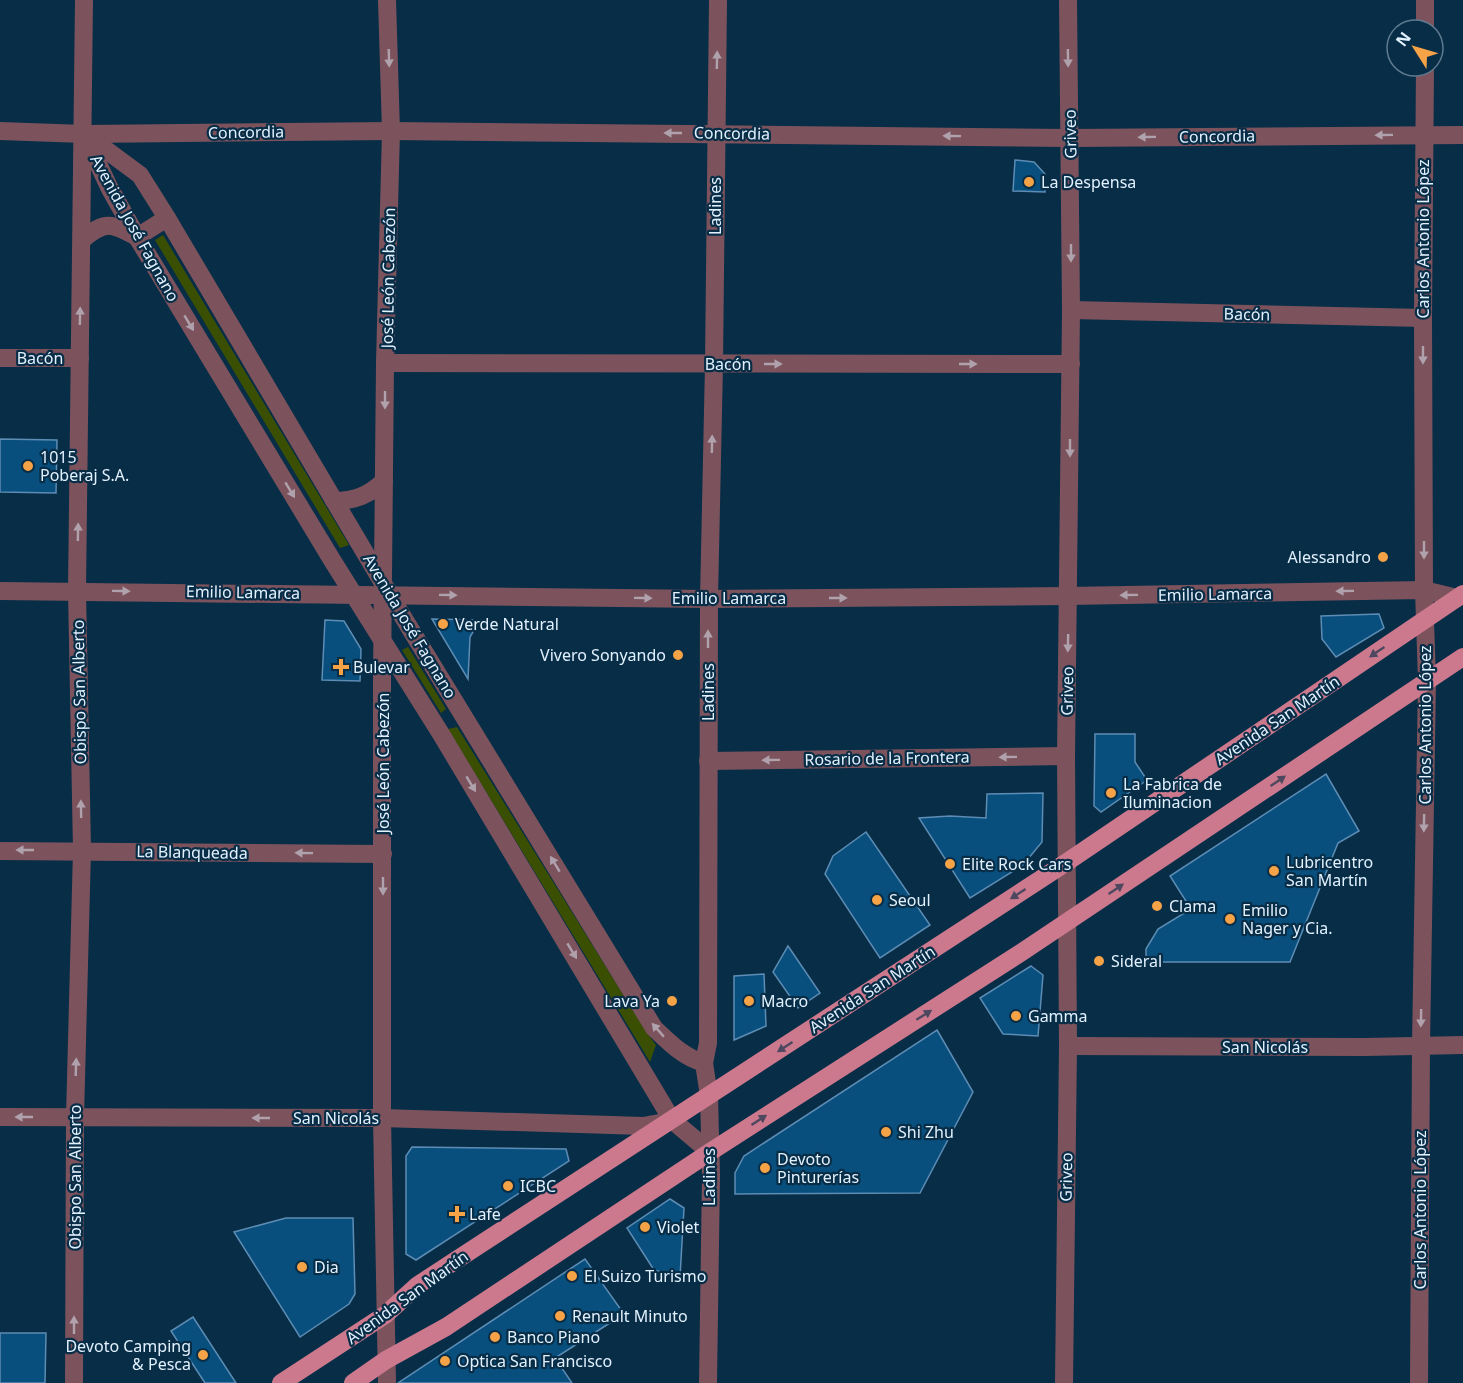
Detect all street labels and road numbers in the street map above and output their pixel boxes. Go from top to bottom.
street label: Griveo [1059,109,1081,159]
street label: Concordia [208,120,284,144]
street label: Concordia [694,121,770,145]
street label: Concordia [1179,124,1255,148]
street label: Avenida José Fagnano [85,151,185,305]
street label: Carlos Antonio López [1412,159,1434,319]
street label: Ladines [704,177,726,235]
street label: José León Cabezón [376,207,400,351]
street label: Bacón [1223,303,1271,325]
street label: Bacón [17,347,63,369]
street label: Bacón [705,353,751,375]
street label: Avenida José Fagnano [358,550,462,702]
street label: Emilio Lamarca [186,580,300,604]
street label: Emilio Lamarca [1158,582,1272,606]
street label: Emilio Lamarca [672,587,786,609]
street label: Obispo San Alberto [67,619,91,765]
street label: Carlos Antonio López [1414,645,1436,805]
street label: Ladines [697,663,719,721]
street label: Griveo [1056,666,1078,716]
street label: Avenida San Martín [1210,670,1344,770]
street label: José León Cabezón [372,693,394,835]
street label: Rosario de la Frontera [804,746,970,770]
street label: La Blanqueada [136,840,248,864]
street label: Avenida San Martín [805,940,939,1038]
street label: San Nicolás [1222,1036,1308,1058]
street label: Obispo San Alberto [64,1105,86,1249]
street label: San Nicolás [293,1107,379,1129]
street label: Carlos Antonio López [1409,1130,1431,1290]
street label: Ladines [698,1148,720,1206]
street label: Griveo [1055,1152,1077,1202]
street label: Avenida San Martín [341,1245,473,1349]

